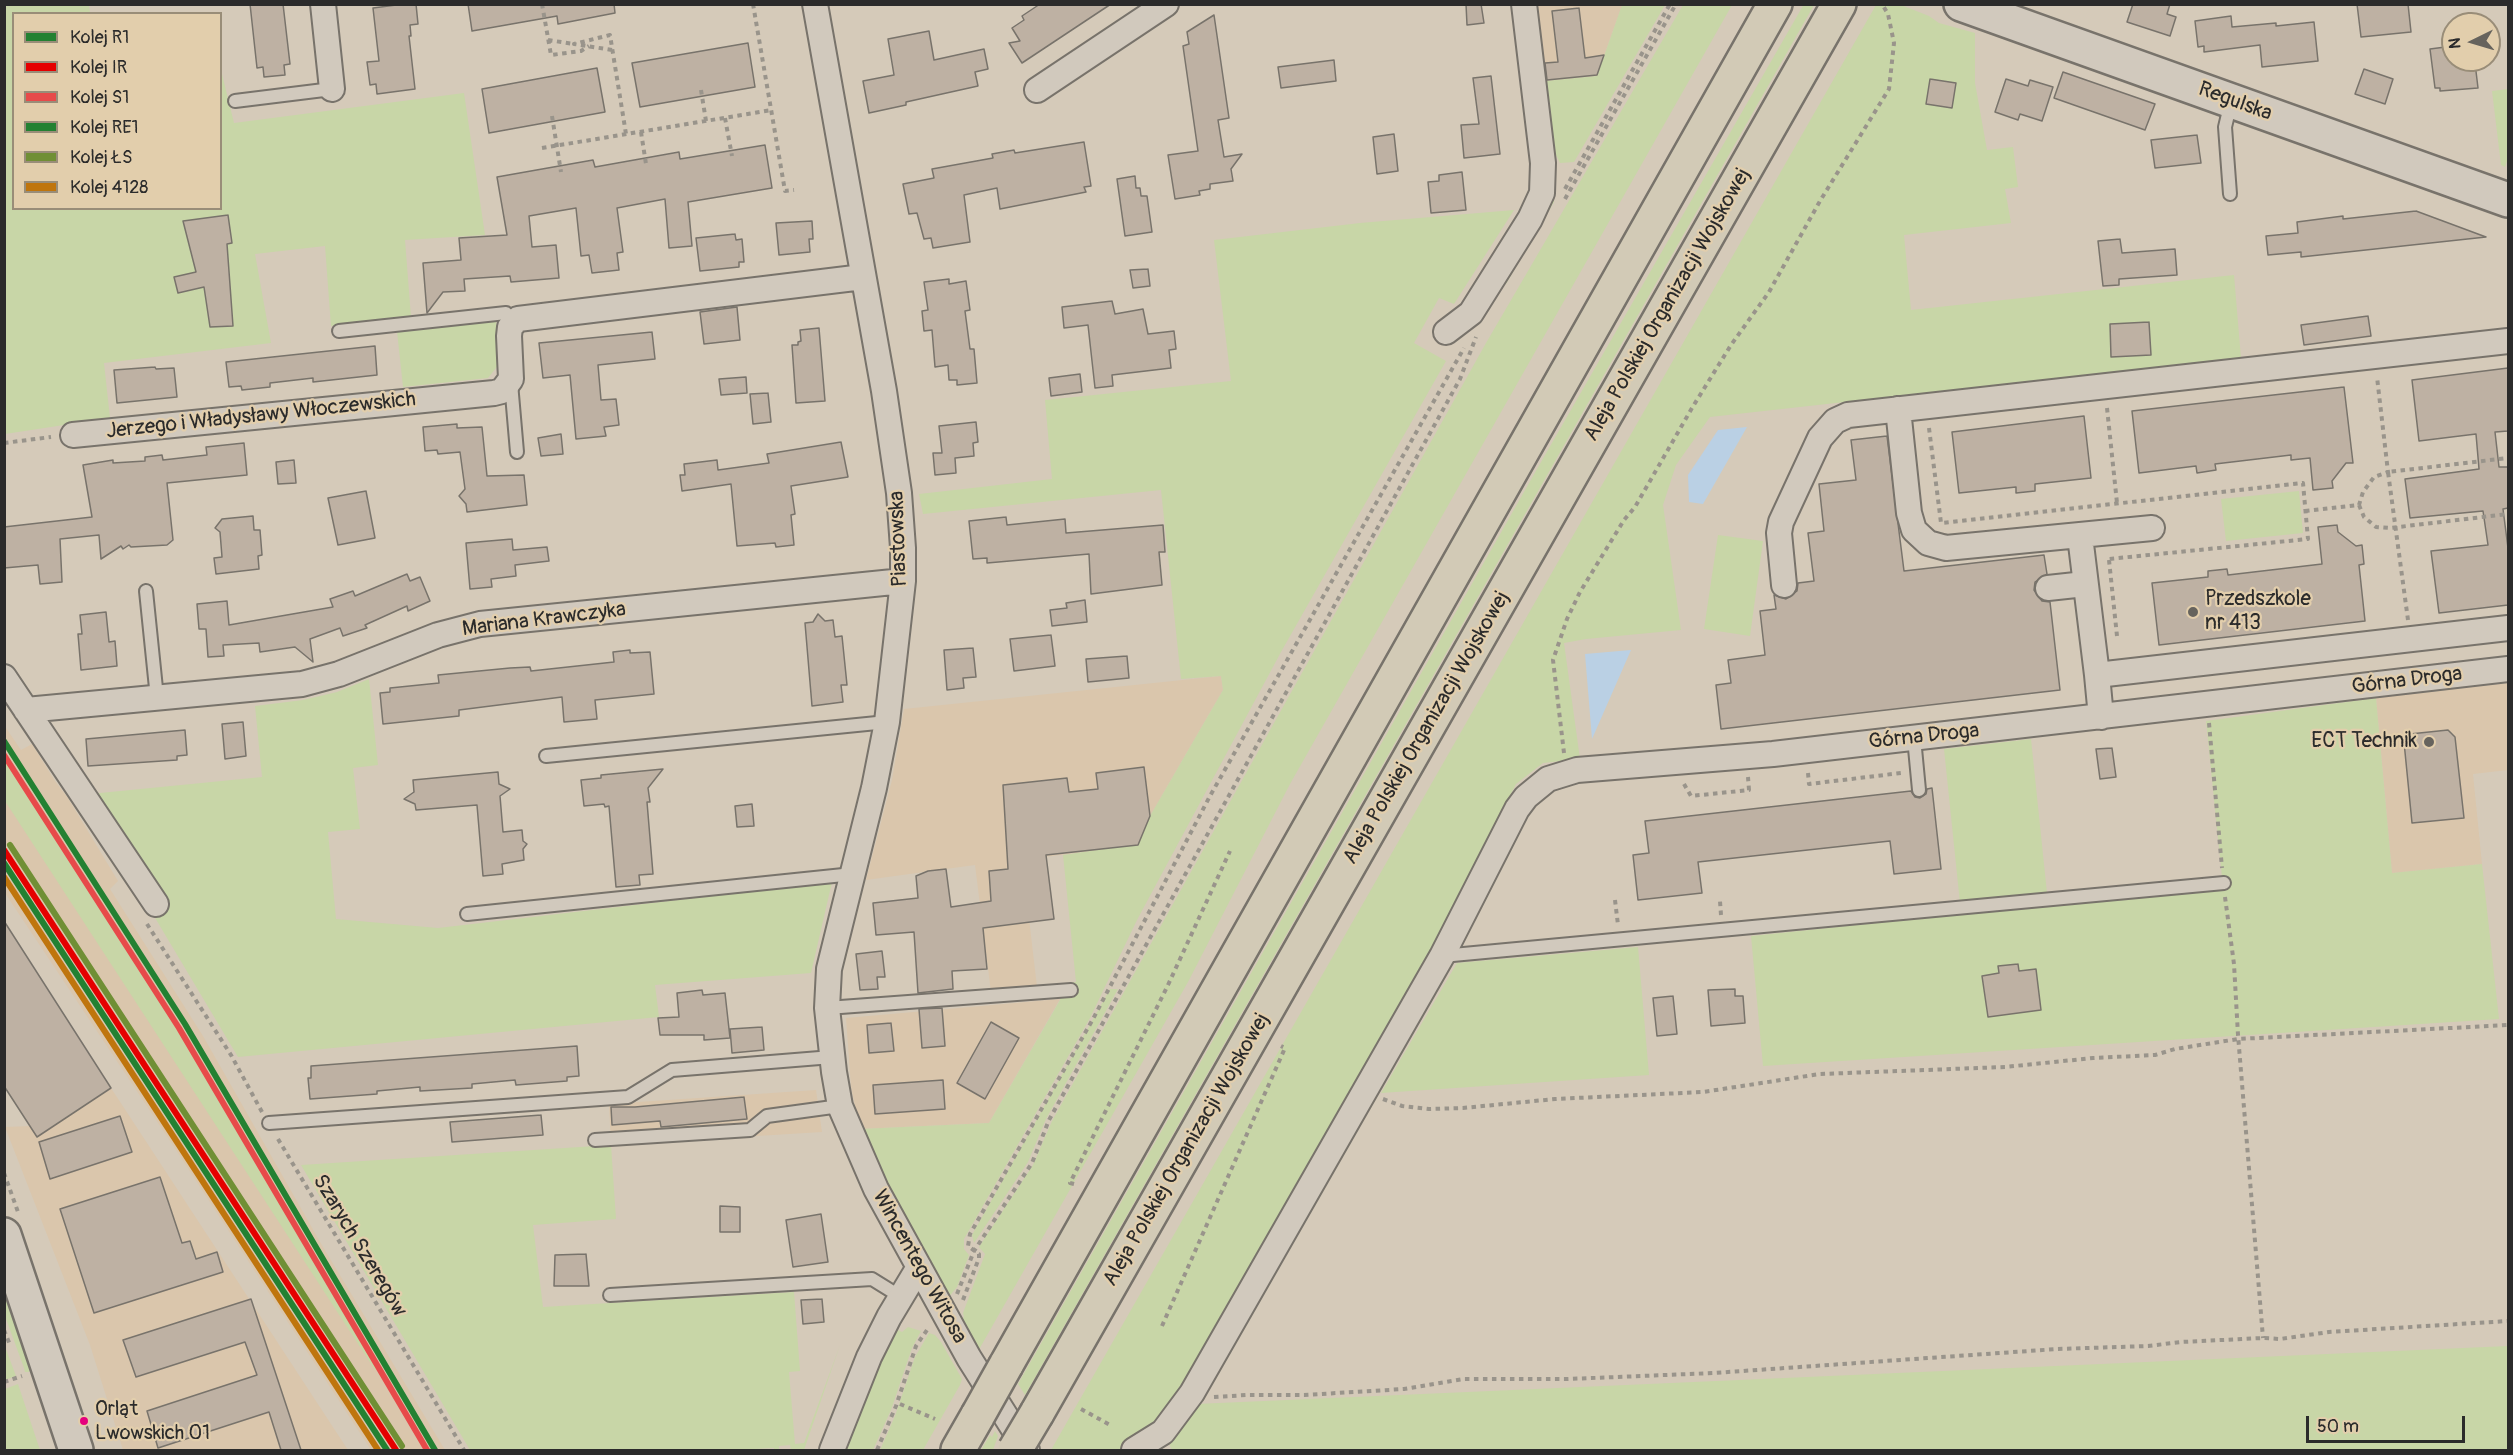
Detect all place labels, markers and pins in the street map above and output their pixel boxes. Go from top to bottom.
place label: Przedszkole nr 413 [2205,587,2311,637]
marker: Przedszkole nr 413 [2186,605,2200,619]
place label: ECT Technik [2311,729,2417,755]
marker: ECT Technik [2422,735,2436,749]
place label: Orląt Lwowskich 01 [95,1398,210,1445]
marker: Orląt Lwowskich 01 [78,1415,90,1427]

